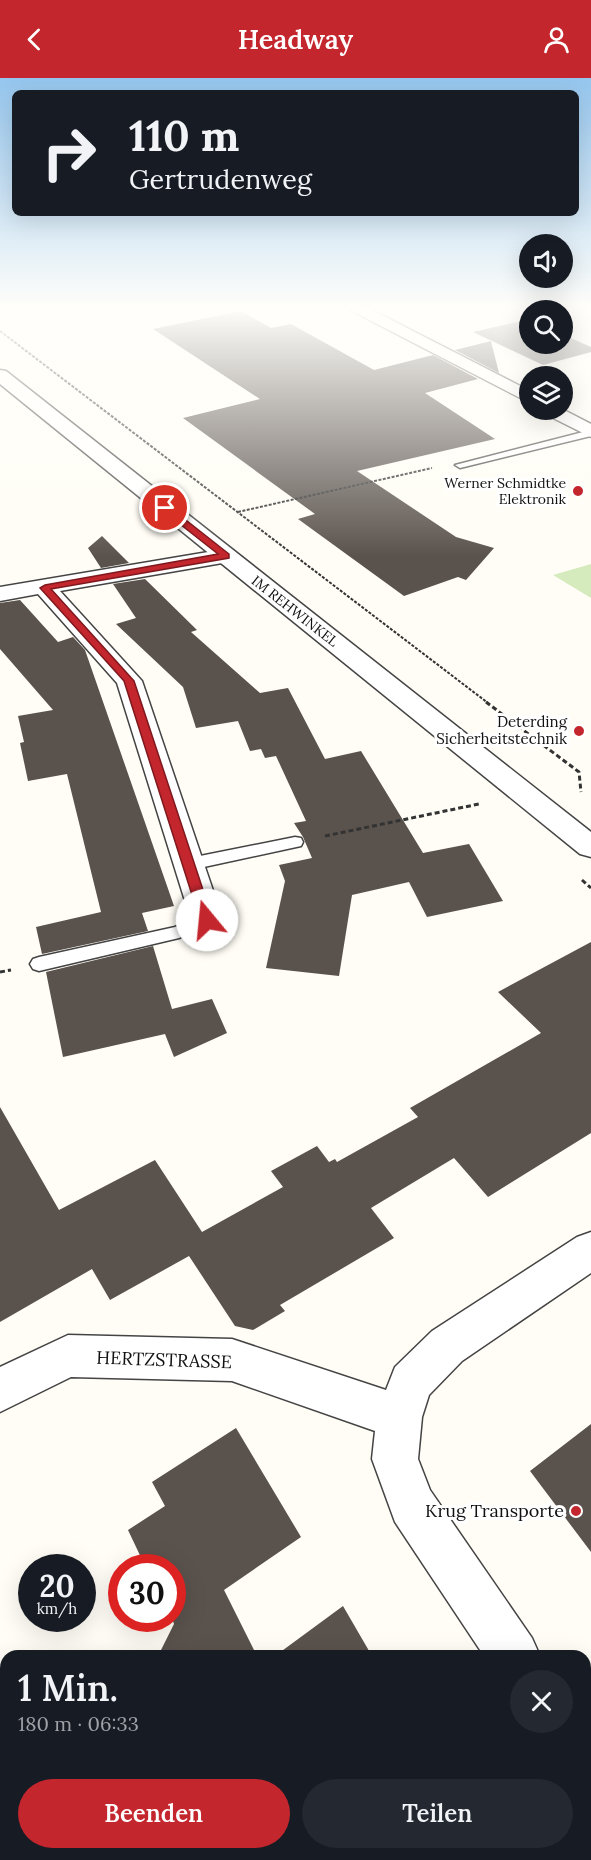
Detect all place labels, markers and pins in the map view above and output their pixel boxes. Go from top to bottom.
place label: Werner Schmidtke Elektronik [444,474,566,508]
pin [139,482,190,533]
marker: Werner Schmidtke Elektronik [571,484,585,498]
place label: Deterding Sicherheitstechnik [436,712,568,748]
marker: Deterding Sicherheitstechnik [572,724,586,738]
place label: Krug Transporte [425,1499,564,1522]
marker: Krug Transporte [569,1504,583,1518]

